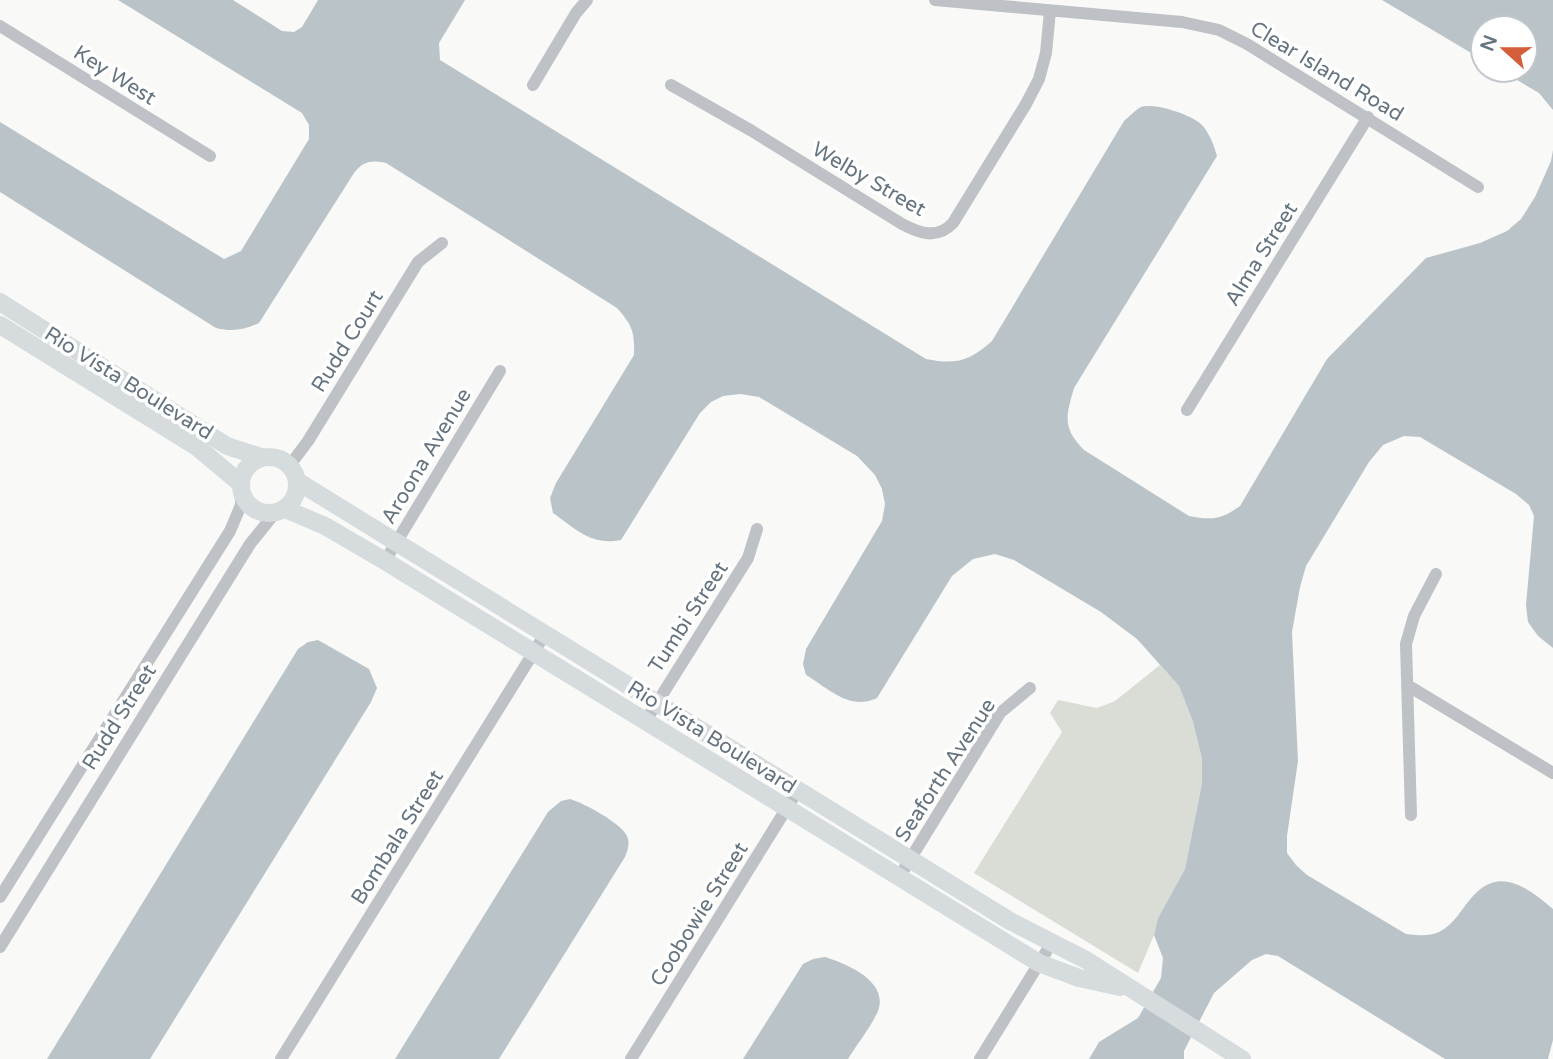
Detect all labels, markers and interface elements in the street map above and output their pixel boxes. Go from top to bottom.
north arrow [1469,14,1539,84]
street label: Clear Island Road [1246,16,1408,127]
text: N [1476,32,1502,54]
street label: Key West [69,40,161,111]
street label: Welby Street [807,137,930,222]
street label: Alma Street [1220,198,1303,311]
street label: Rudd Court [306,286,389,397]
street label: Rio Vista Boulevard [40,321,218,445]
street label: Aroona Avenue [376,384,477,529]
street label: Tumbi Street [643,557,734,678]
street label: Rudd Street [77,660,162,775]
street label: Rio Vista Boulevard [623,675,801,799]
street label: Seaforth Avenue [890,694,1001,847]
street label: Bombala Street [346,765,449,909]
street label: Coobowie Street [645,838,754,991]

